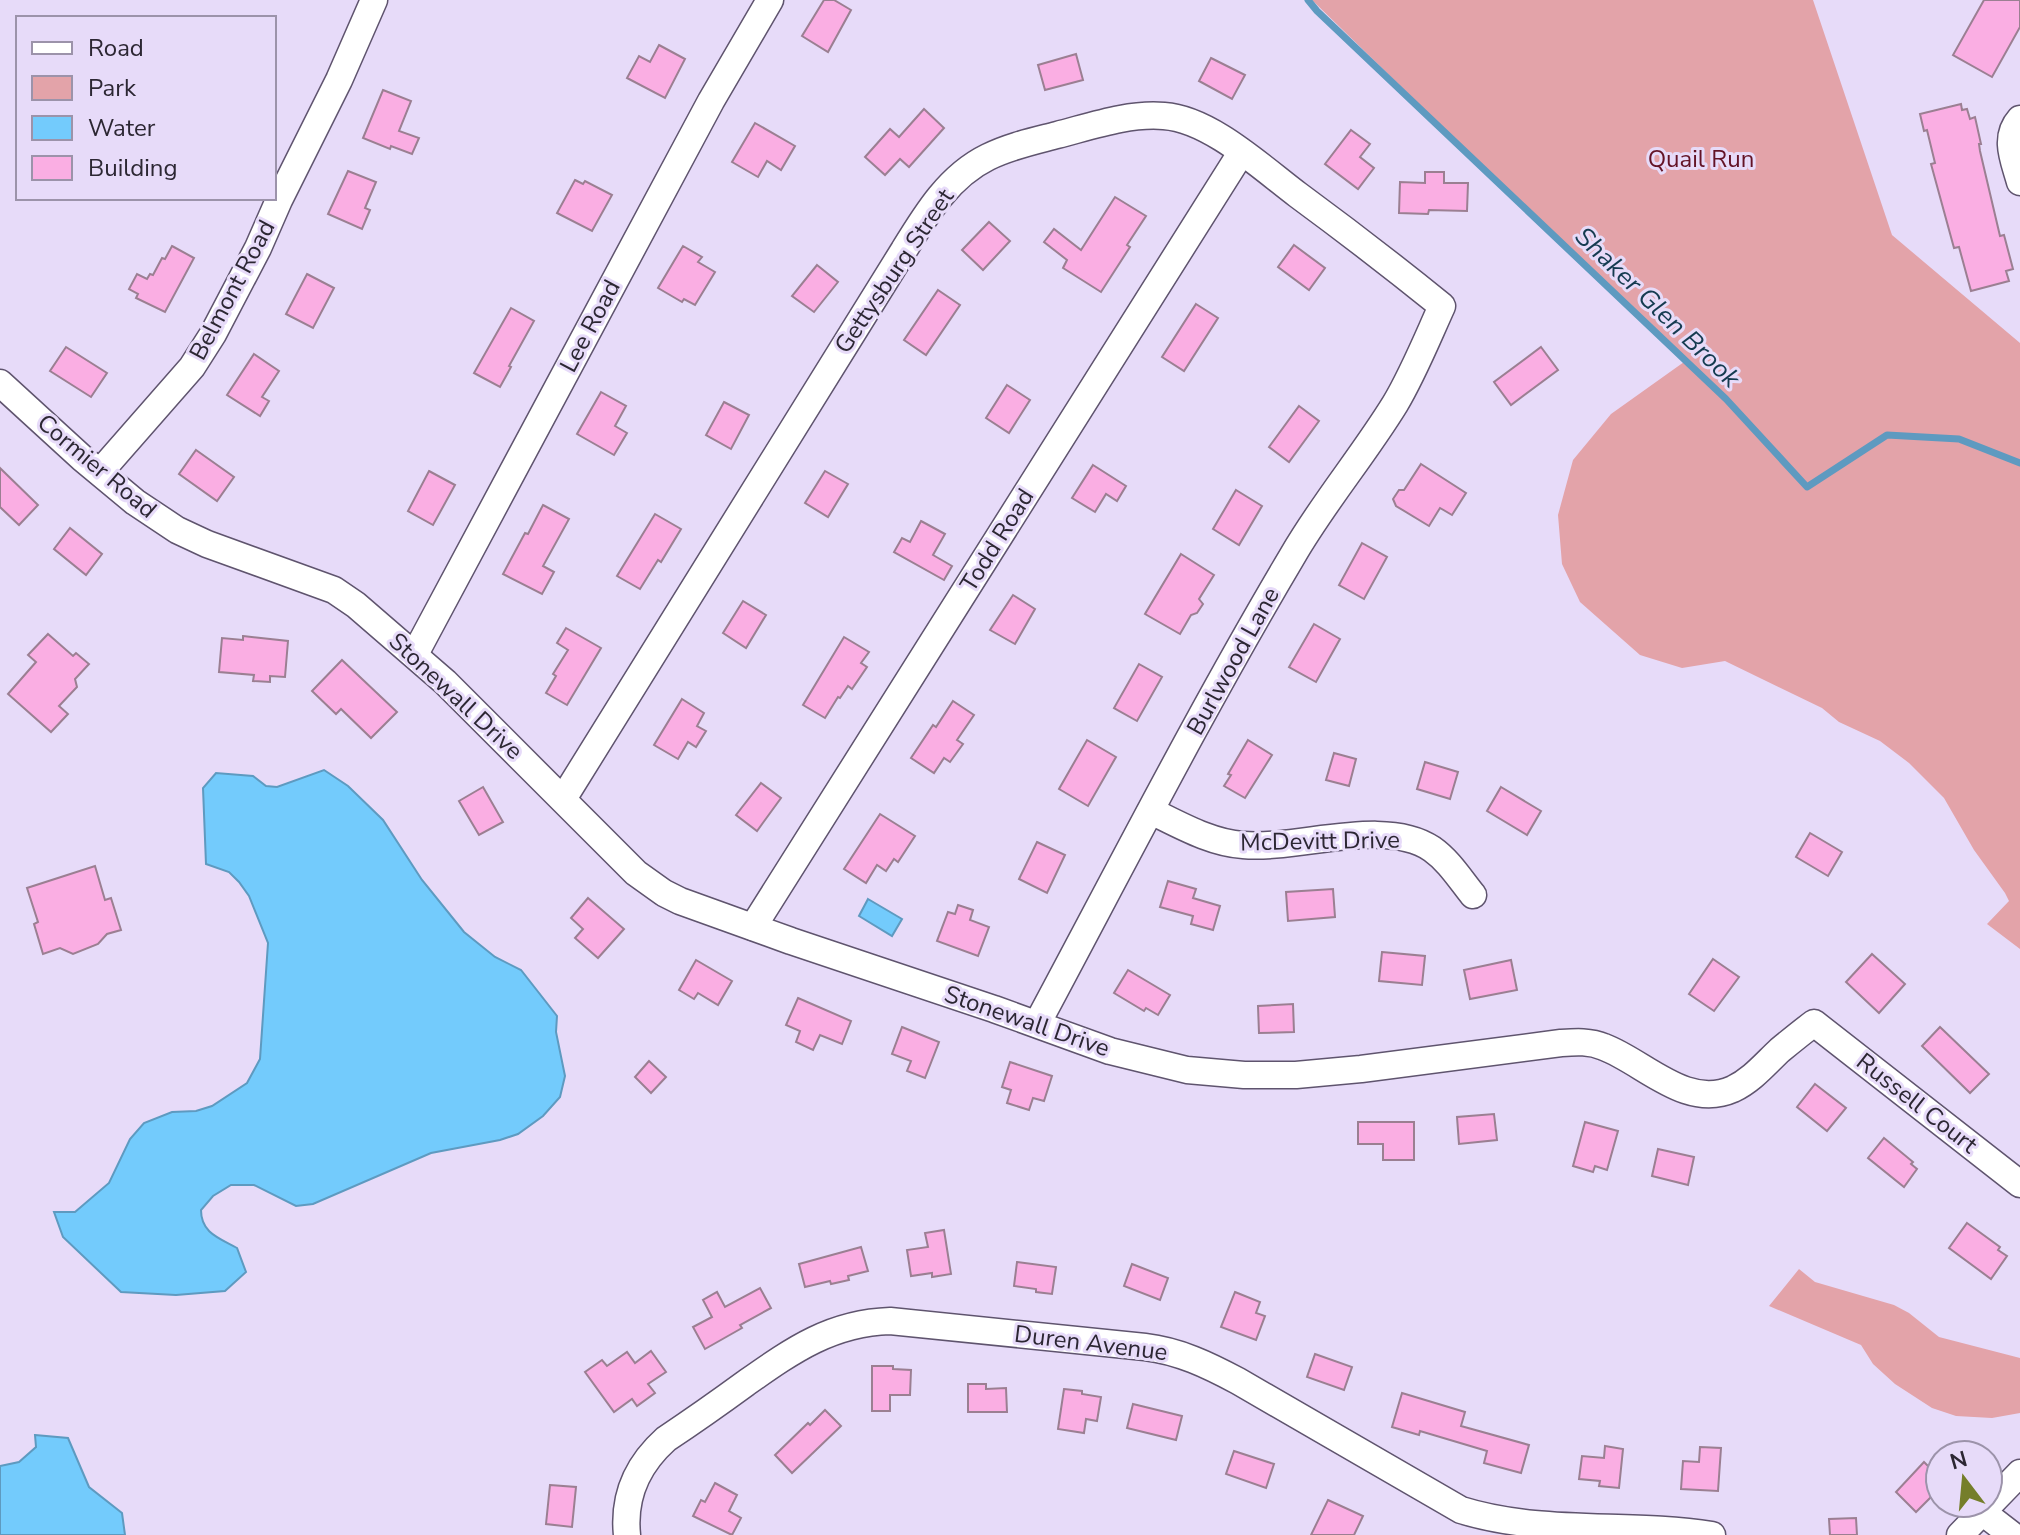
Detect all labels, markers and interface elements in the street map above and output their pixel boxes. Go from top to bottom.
legend [16,16,276,200]
text: Road [88,32,144,64]
text: Park [88,72,137,104]
text: Water [88,112,156,144]
park label: Quail Run [1648,143,1754,175]
text: Building [88,152,178,184]
street label: Gettysburg Street [827,182,961,360]
street label: Belmont Road [182,214,282,366]
water label: Shaker Glen Brook [1567,219,1749,396]
street label: Lee Road [552,274,628,378]
street label: Cormier Road [31,407,163,525]
street label: Todd Road [953,482,1041,598]
street label: Burlwood Lane [1179,581,1287,741]
street label: Stonewall Drive [382,625,530,767]
street label: McDevitt Drive [1240,824,1400,858]
street label: Stonewall Drive [940,978,1114,1064]
street label: Russell Court [1850,1046,1985,1161]
street label: Duren Avenue [1013,1318,1169,1368]
north arrow [1924,1439,2004,1519]
text: N [1947,1444,1971,1477]

